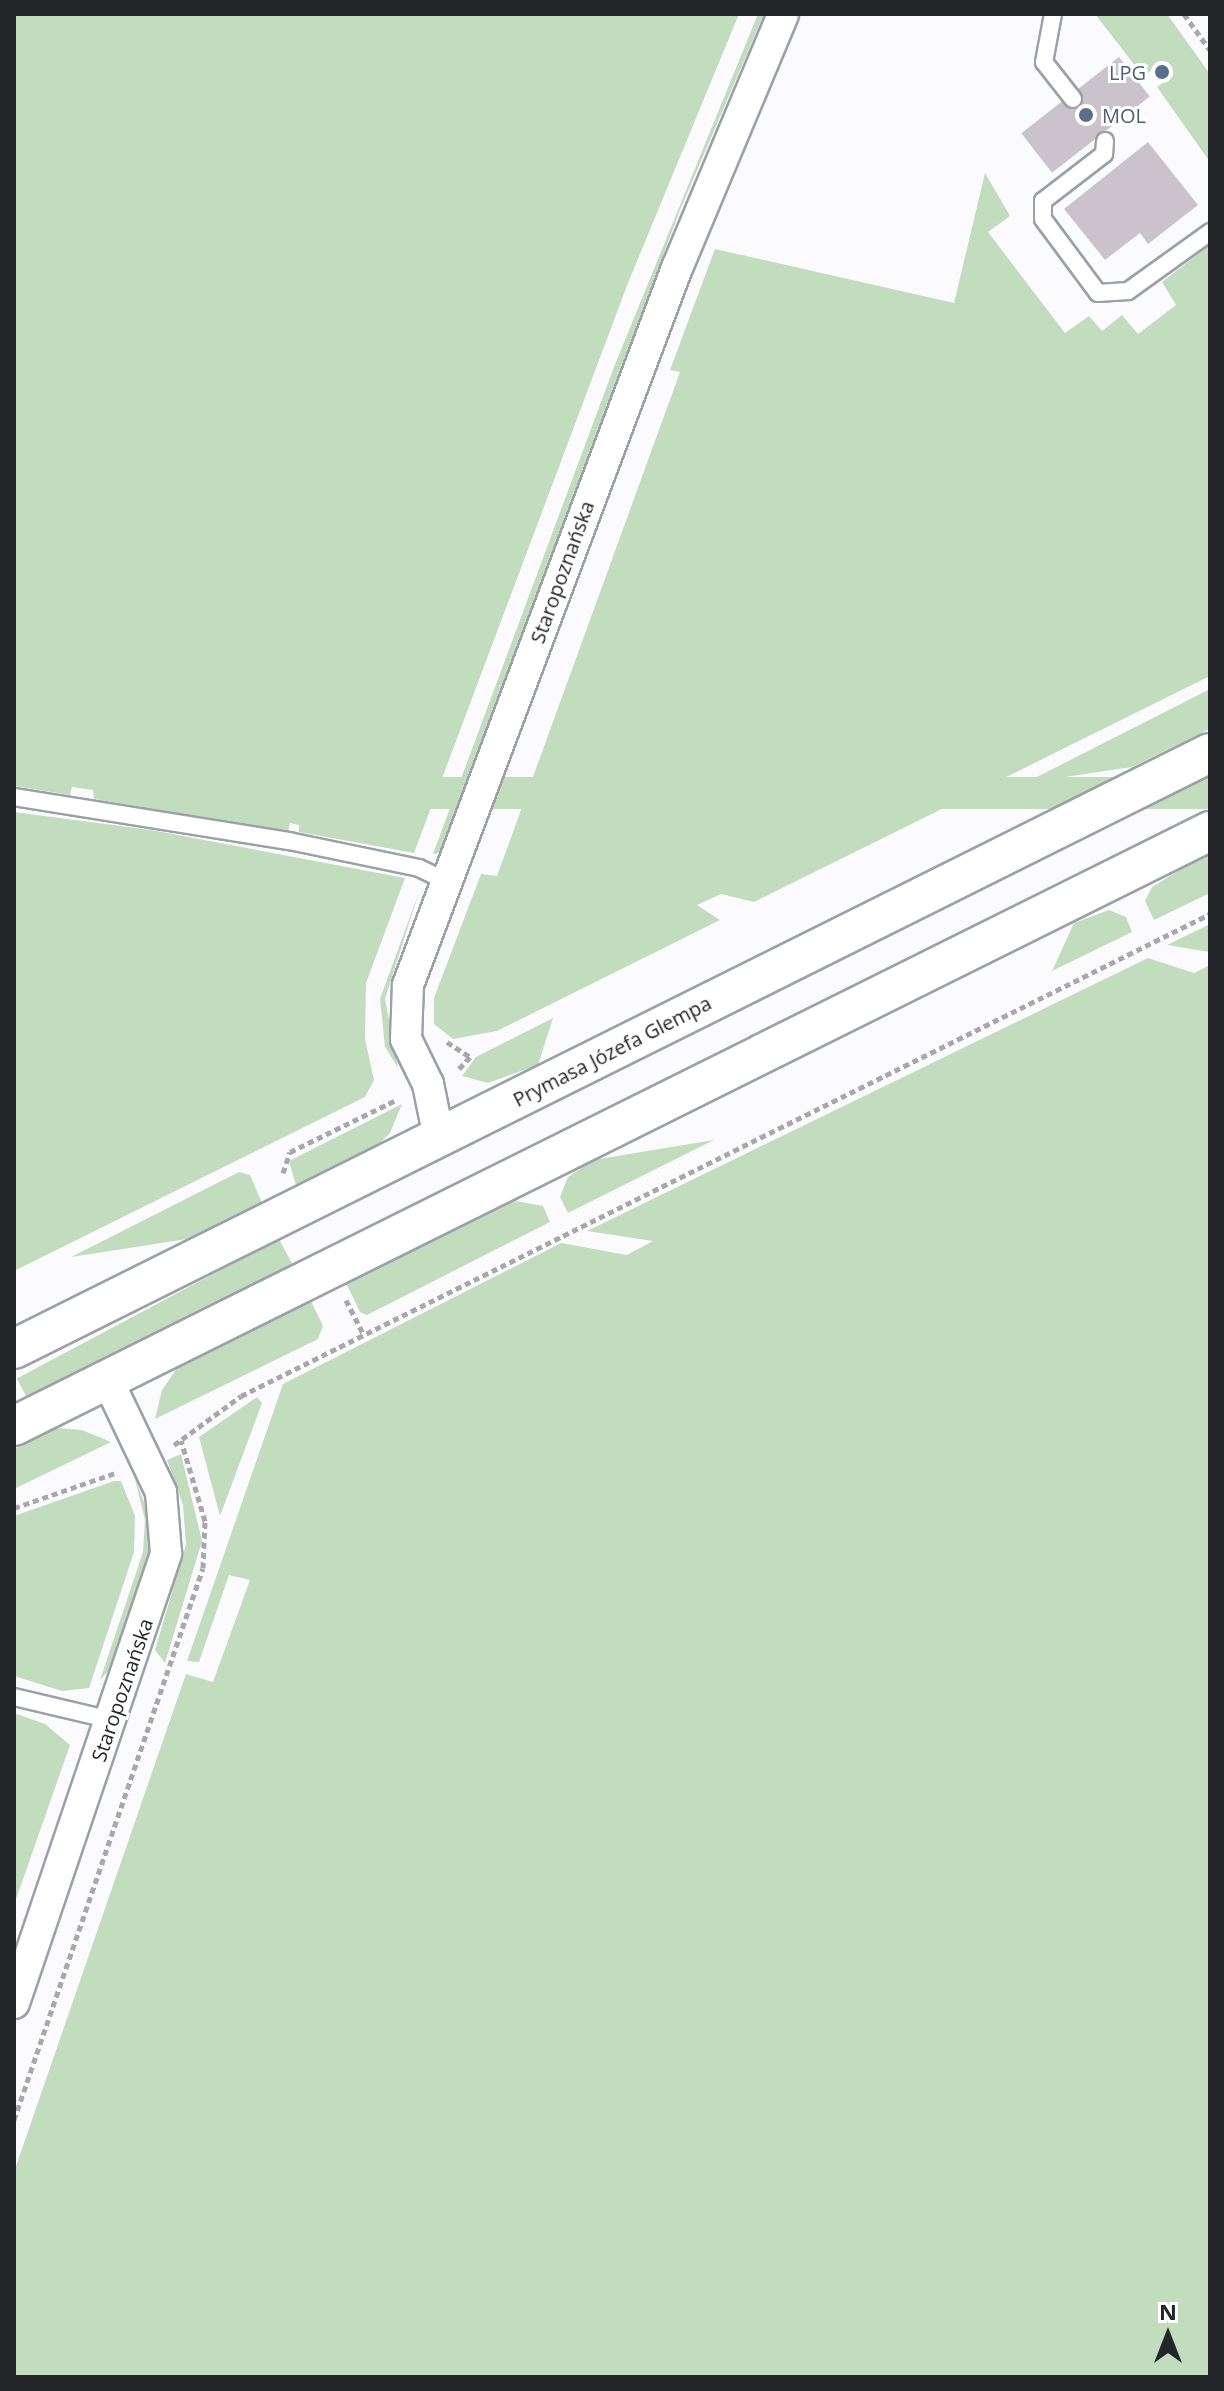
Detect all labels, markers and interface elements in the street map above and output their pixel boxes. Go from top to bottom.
place label: LPG [1109,60,1146,84]
marker: LPG [1153,63,1171,81]
place label: MOL [1102,103,1146,127]
marker: MOL [1077,106,1095,124]
street label: Staropoznańska [525,497,599,647]
street label: Prymasa Józefa Glempa [509,990,715,1112]
street label: Staropoznańska [86,1615,158,1765]
north arrow [1128,2295,1208,2375]
text: N [1159,2296,1177,2326]

